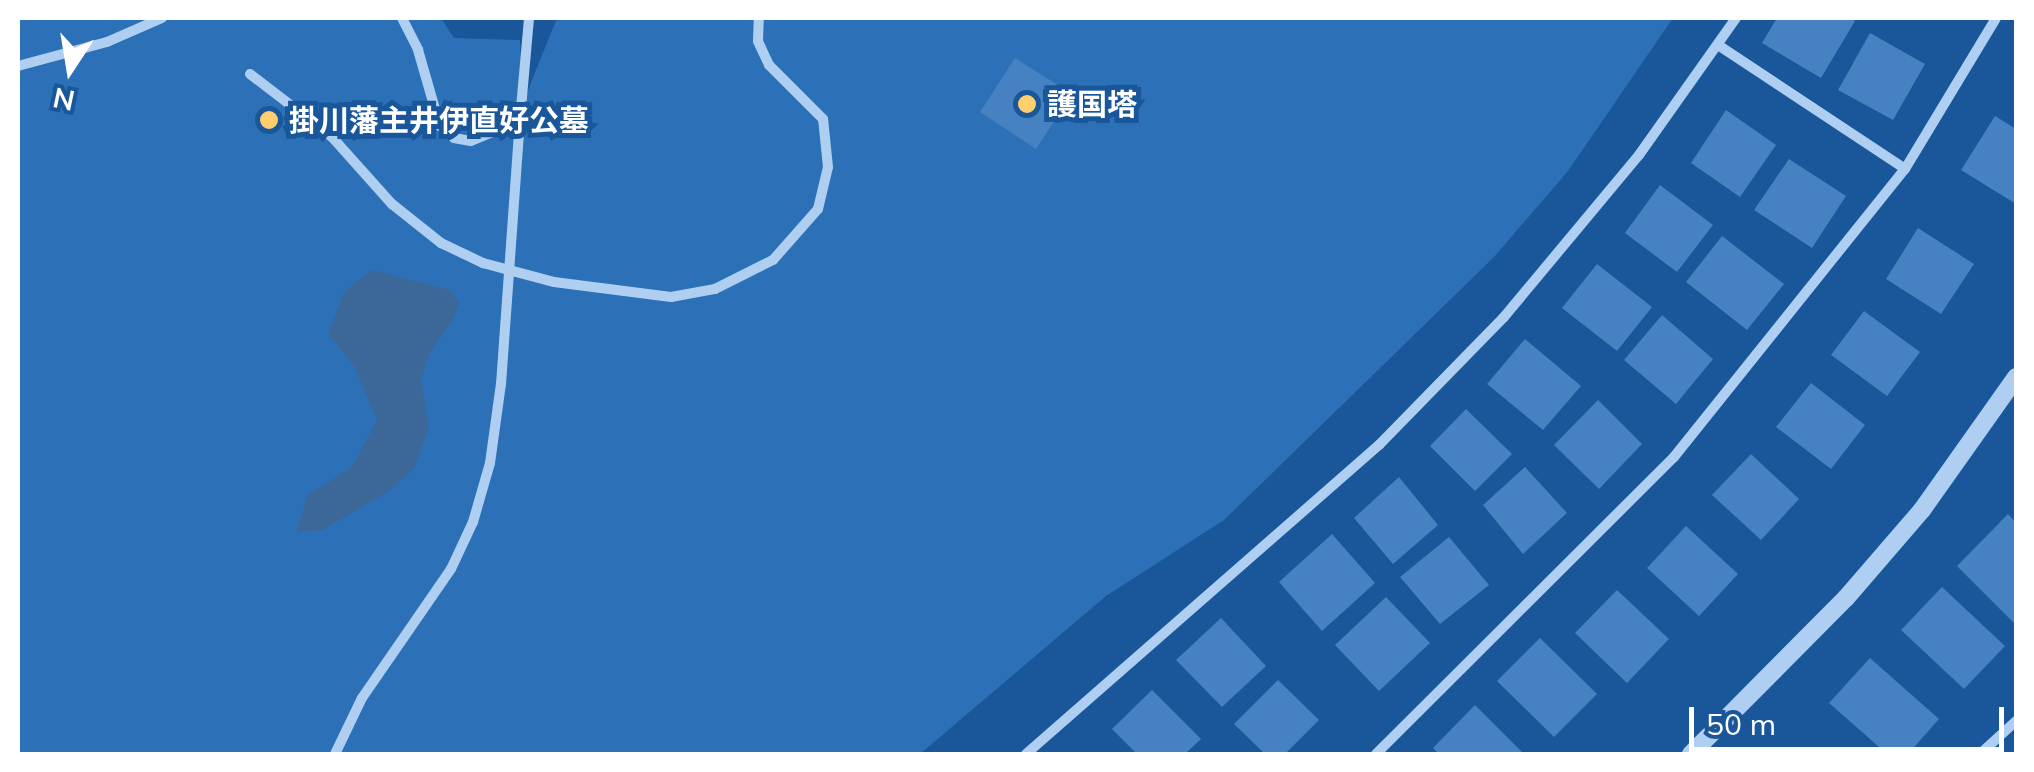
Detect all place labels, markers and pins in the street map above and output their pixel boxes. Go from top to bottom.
place label: 護国塔 [1047,86,1137,122]
marker: 護国塔 [1016,93,1038,115]
place label: 掛川藩主井伊直好公墓 [289,102,589,138]
marker: 掛川藩主井伊直好公墓 [258,109,280,131]

